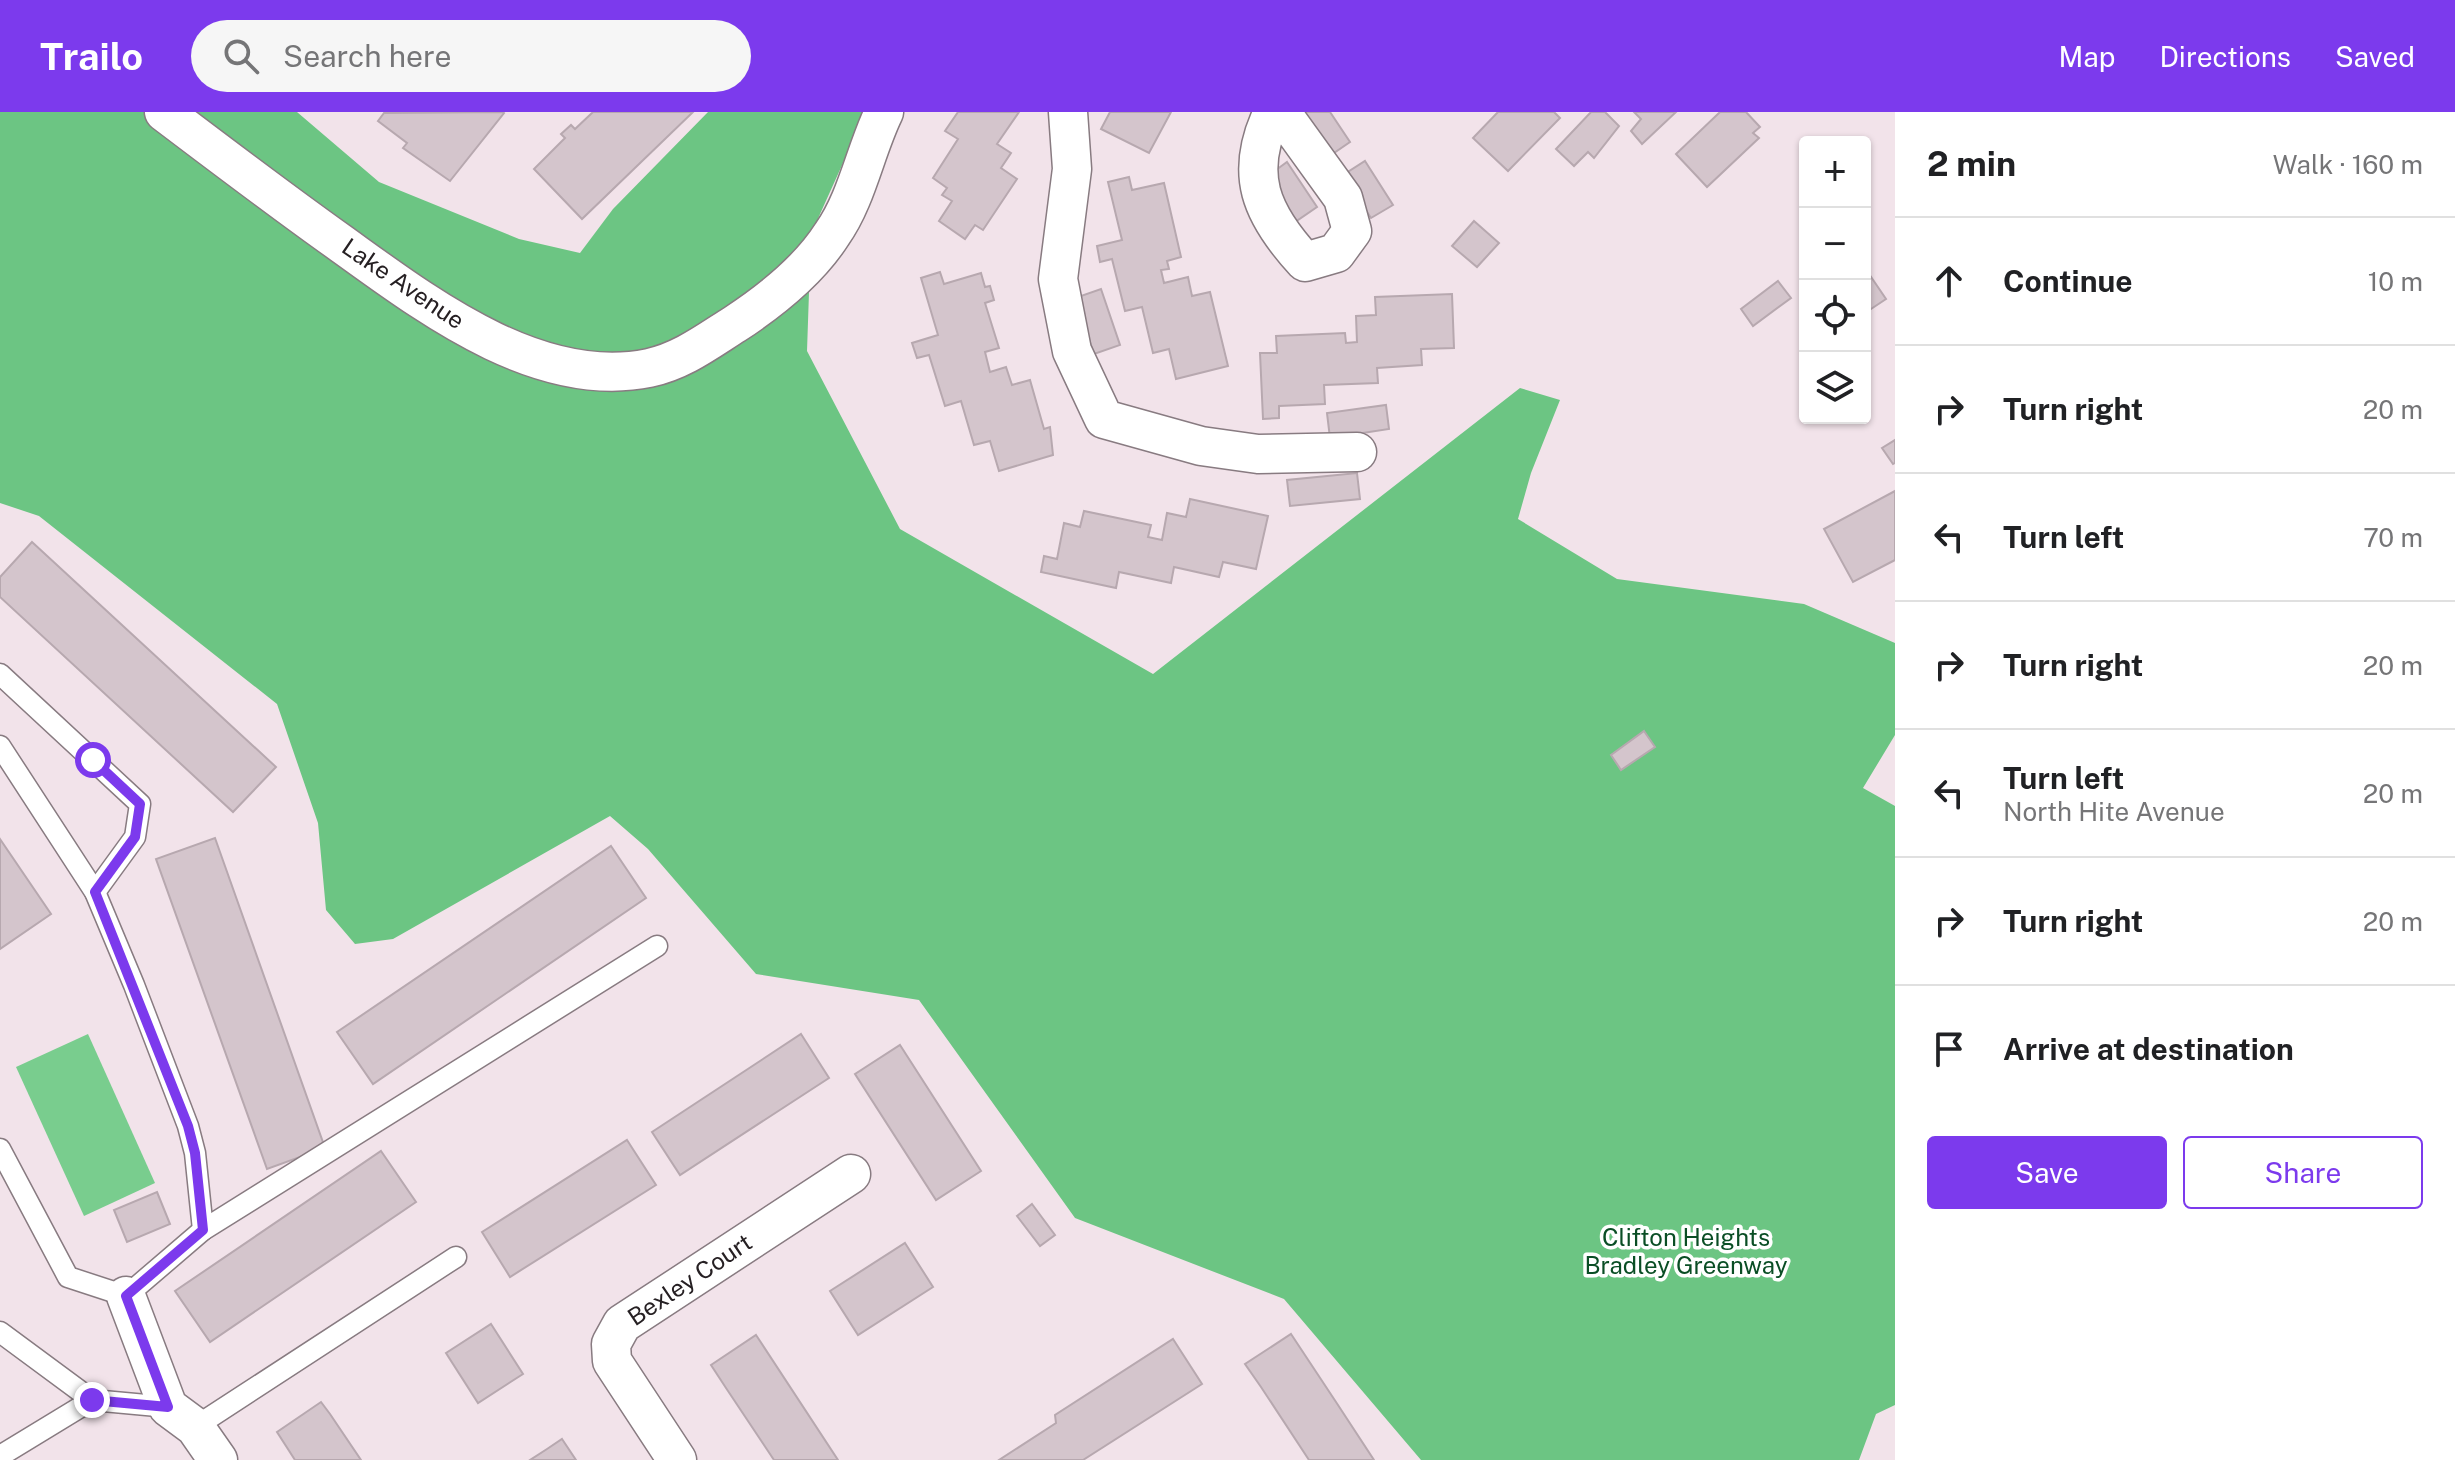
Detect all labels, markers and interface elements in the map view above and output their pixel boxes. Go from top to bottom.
search box [191,20,751,92]
text: Trailo [40,34,143,79]
icon: search [219,34,263,78]
text: Search here [283,38,452,74]
text: Map [2059,40,2115,73]
text: Directions [2159,40,2291,73]
text: Saved [2335,40,2415,73]
map controls [1799,136,1871,424]
button: + [1799,136,1871,208]
text: 2 min [1927,144,2016,184]
text: Walk · 160 m [2273,149,2423,180]
button: − [1799,208,1871,280]
street label: Lake Avenue [337,232,470,334]
icon: ahead [1927,259,1971,303]
text: Continue [2003,263,2133,299]
text: 10 m [2368,266,2423,297]
button: locate [1799,280,1871,352]
button: layers [1799,352,1871,424]
icon: right [1927,387,1971,431]
text: Turn right [2003,391,2143,427]
text: 20 m [2363,394,2423,425]
icon: left [1927,515,1971,559]
text: Turn left [2003,519,2124,555]
text: 70 m [2363,522,2423,553]
icon: right [1927,643,1971,687]
text: Turn right [2003,647,2143,683]
text: 20 m [2363,650,2423,681]
route start [75,742,111,778]
text: Turn left [2003,760,2124,796]
icon: left [1927,771,1971,815]
text: 20 m [2363,778,2423,809]
text: North Hite Avenue [2003,796,2225,827]
icon: right [1927,899,1971,943]
text: Turn right [2003,903,2143,939]
text: 20 m [2363,906,2423,937]
icon: arrive [1927,1027,1971,1071]
text: Arrive at destination [2003,1031,2294,1067]
button: Save [1927,1136,2167,1209]
button: Share [2183,1136,2423,1209]
park label: Clifton Heights Bradley Greenway [1584,1223,1788,1279]
street label: Bexley Court [622,1227,757,1331]
route end [74,1382,110,1418]

